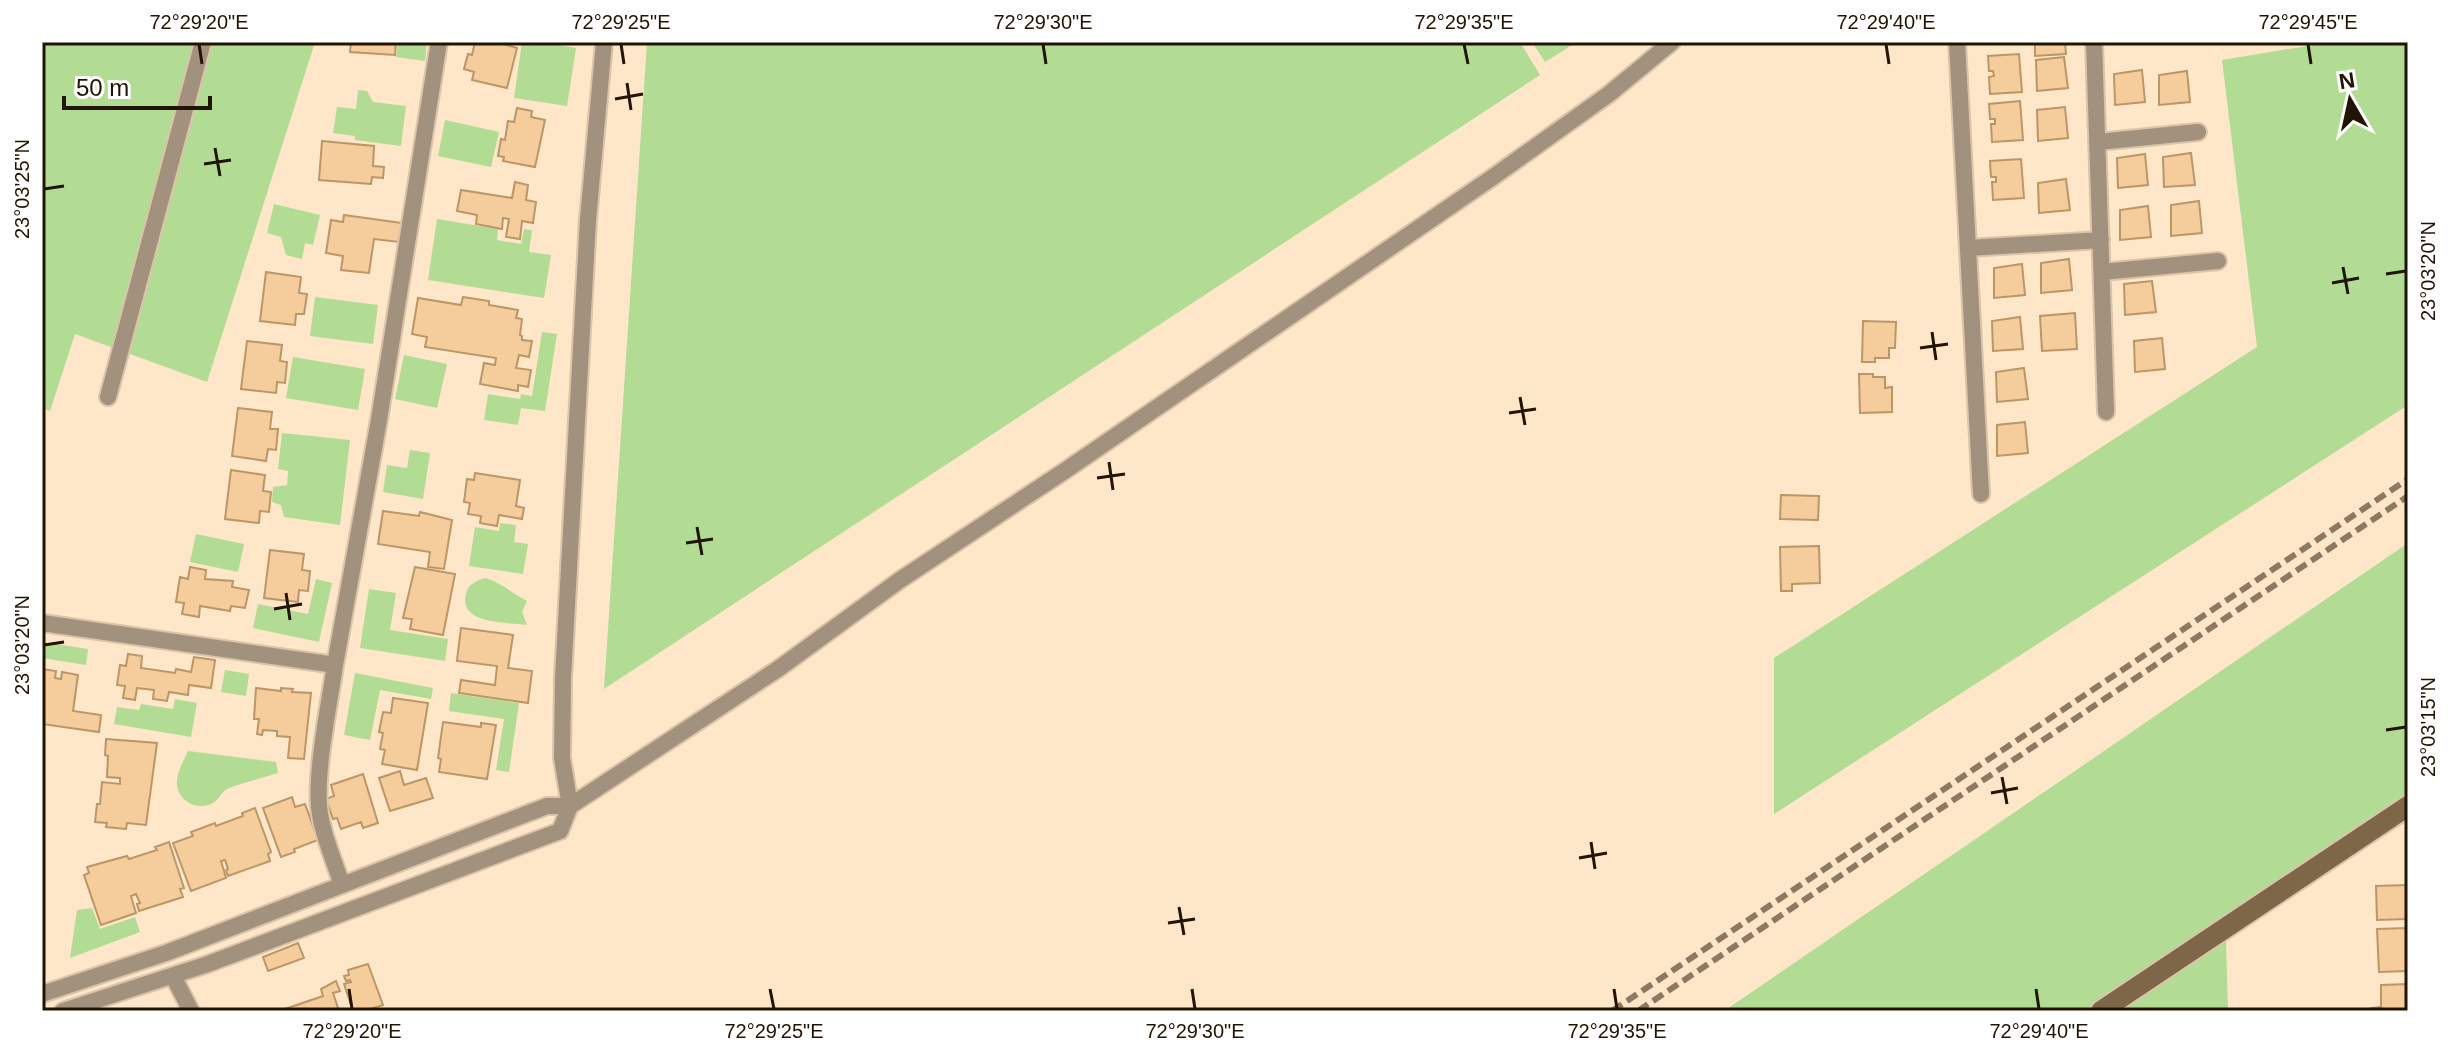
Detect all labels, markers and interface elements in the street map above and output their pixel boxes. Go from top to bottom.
text: 72°29'20"E [150,11,249,33]
text: 72°29'25"E [572,11,671,33]
text: 72°29'30"E [994,11,1093,33]
text: 72°29'35"E [1415,11,1514,33]
text: 72°29'40"E [1837,11,1936,33]
text: 72°29'45"E [2259,11,2358,33]
scale bar [64,60,210,110]
north arrow [2310,60,2390,140]
text: N [2337,67,2357,94]
text: 50 m [76,74,129,101]
text: 23°03'25"N [11,139,33,239]
text: 23°03'20"N [2417,221,2439,321]
text: 23°03'20"N [11,595,33,695]
text: 23°03'15"N [2417,677,2439,777]
text: 72°29'20"E [303,1020,402,1042]
text: 72°29'25"E [725,1020,824,1042]
text: 72°29'30"E [1146,1020,1245,1042]
text: 72°29'35"E [1568,1020,1667,1042]
text: 72°29'40"E [1990,1020,2089,1042]

